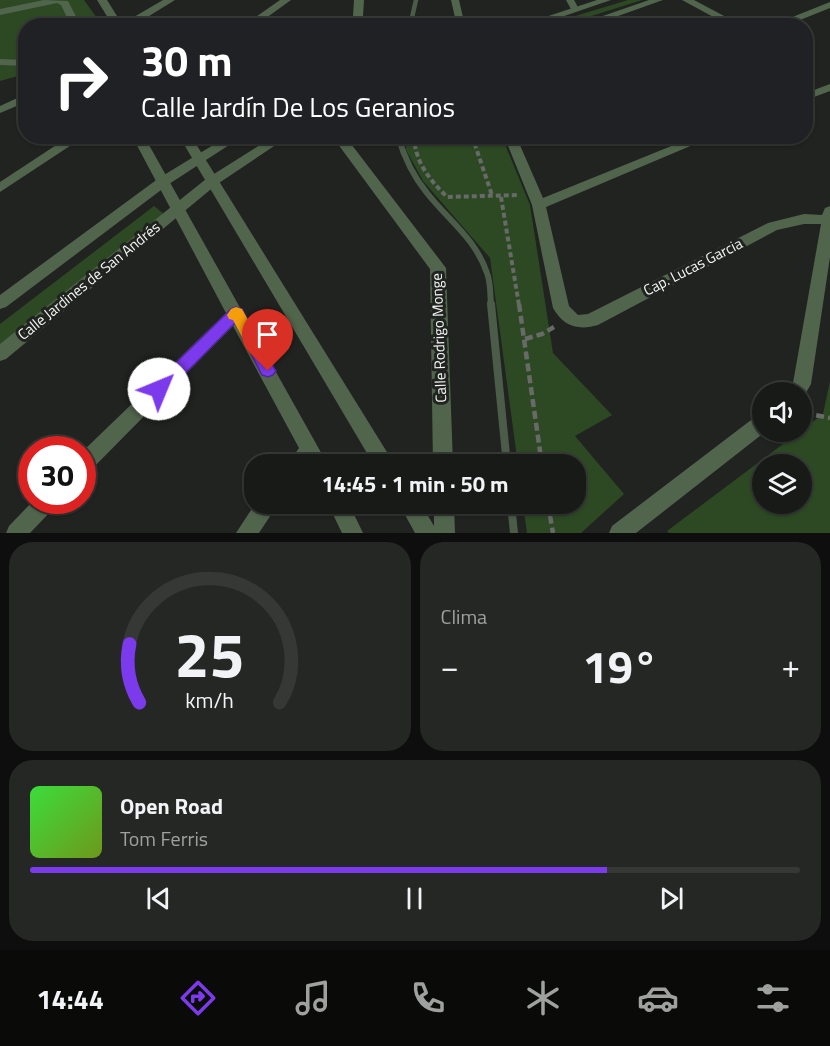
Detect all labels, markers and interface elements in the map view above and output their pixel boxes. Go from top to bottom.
text: 30 m [141,28,233,92]
icon: right [42,42,120,120]
text: Calle Jardín De Los Geranios [141,86,455,127]
street label: Calle Jardines de San Andrés [12,216,165,345]
street label: Cap. Lucas Garcia [639,231,747,301]
street label: Calle Rodrigo Monge [425,273,452,403]
pin [242,309,293,371]
icon: arrive [251,318,284,351]
position arrow [127,357,191,421]
map controls [752,382,812,514]
button: sound [752,382,812,442]
speed limit sign: 30 [18,436,96,514]
button: layers [752,454,812,514]
text: 14:45 · 1 min · 50 m [322,467,508,501]
text: Clima [441,601,487,632]
text: 25 [175,606,245,701]
text: 19° [582,632,658,700]
text: − [441,641,459,691]
text: + [782,641,800,691]
text: km/h [185,685,234,717]
text: Open Road [120,789,223,823]
text: Tom Ferris [120,823,208,854]
icon: previous [142,882,175,915]
icon: pause [398,882,431,915]
icon: next [655,882,688,915]
icon: directions [177,977,219,1019]
icon: music [292,977,334,1019]
icon: phone [407,977,449,1019]
icon: climate [522,977,564,1019]
icon: car [637,977,679,1019]
icon: filters [752,977,794,1019]
text: 14:44 [36,978,104,1019]

